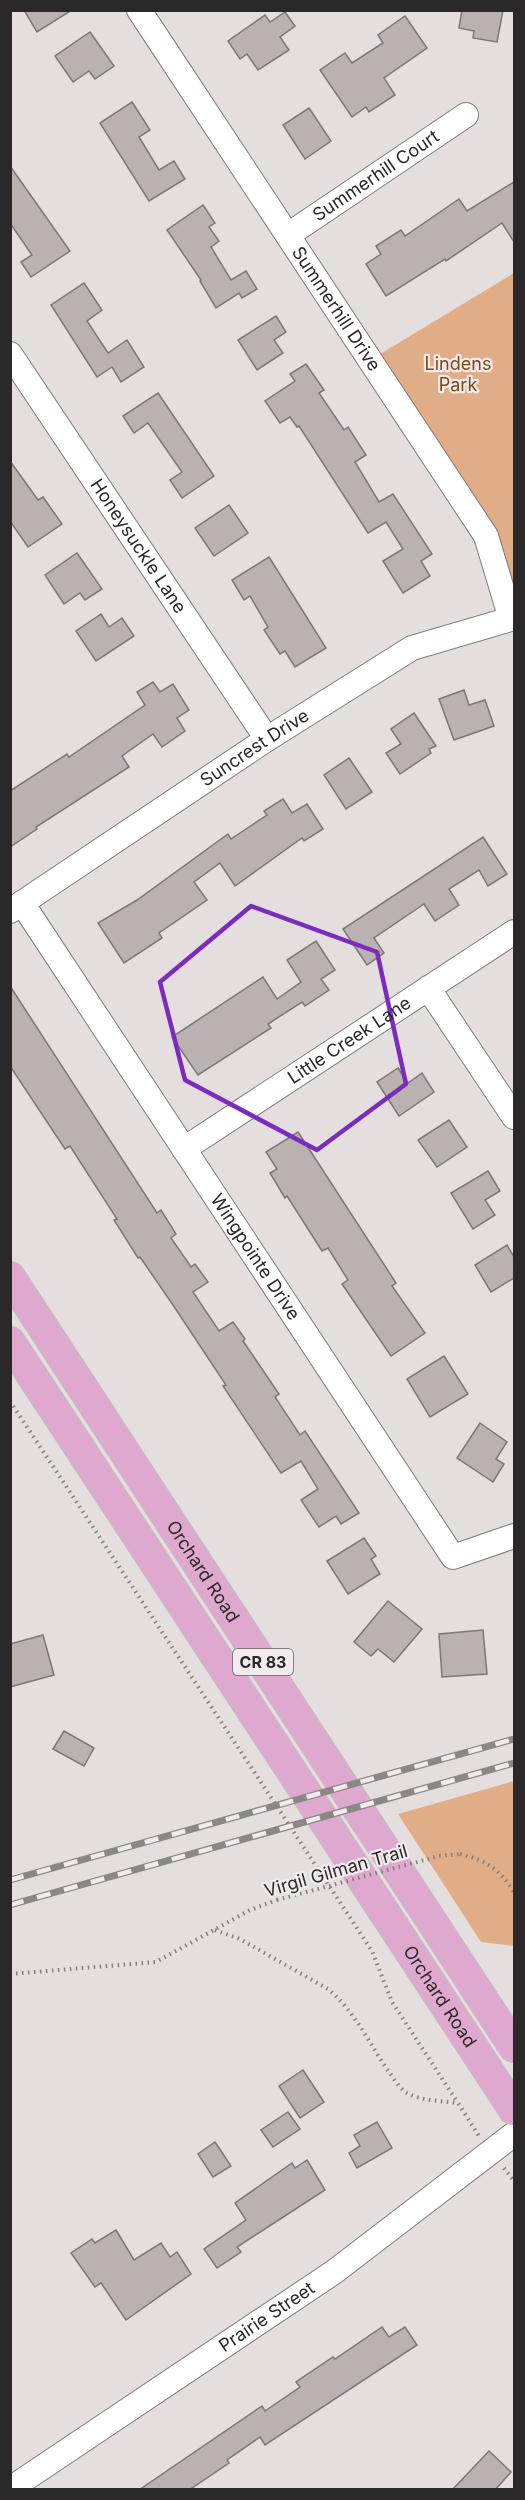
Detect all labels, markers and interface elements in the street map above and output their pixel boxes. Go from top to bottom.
street label: Summerhill Court [309,125,443,225]
street label: Summerhill Drive [288,242,385,375]
park label: Lindens Park [425,353,491,395]
street label: Honeysuckle Lane [86,475,191,617]
street label: Suncrest Drive [196,704,312,791]
street label: Little Creek Lane [284,992,415,1088]
street label: Wingpointe Drive [207,1190,305,1324]
street label: Orchard Road [162,1516,244,1626]
road number: CR 83 [233,1649,293,1675]
street label: Virgil Gilman Trail [262,1840,410,1901]
street label: Orchard Road [399,1942,481,2051]
street label: Prairie Street [215,2277,318,2356]

